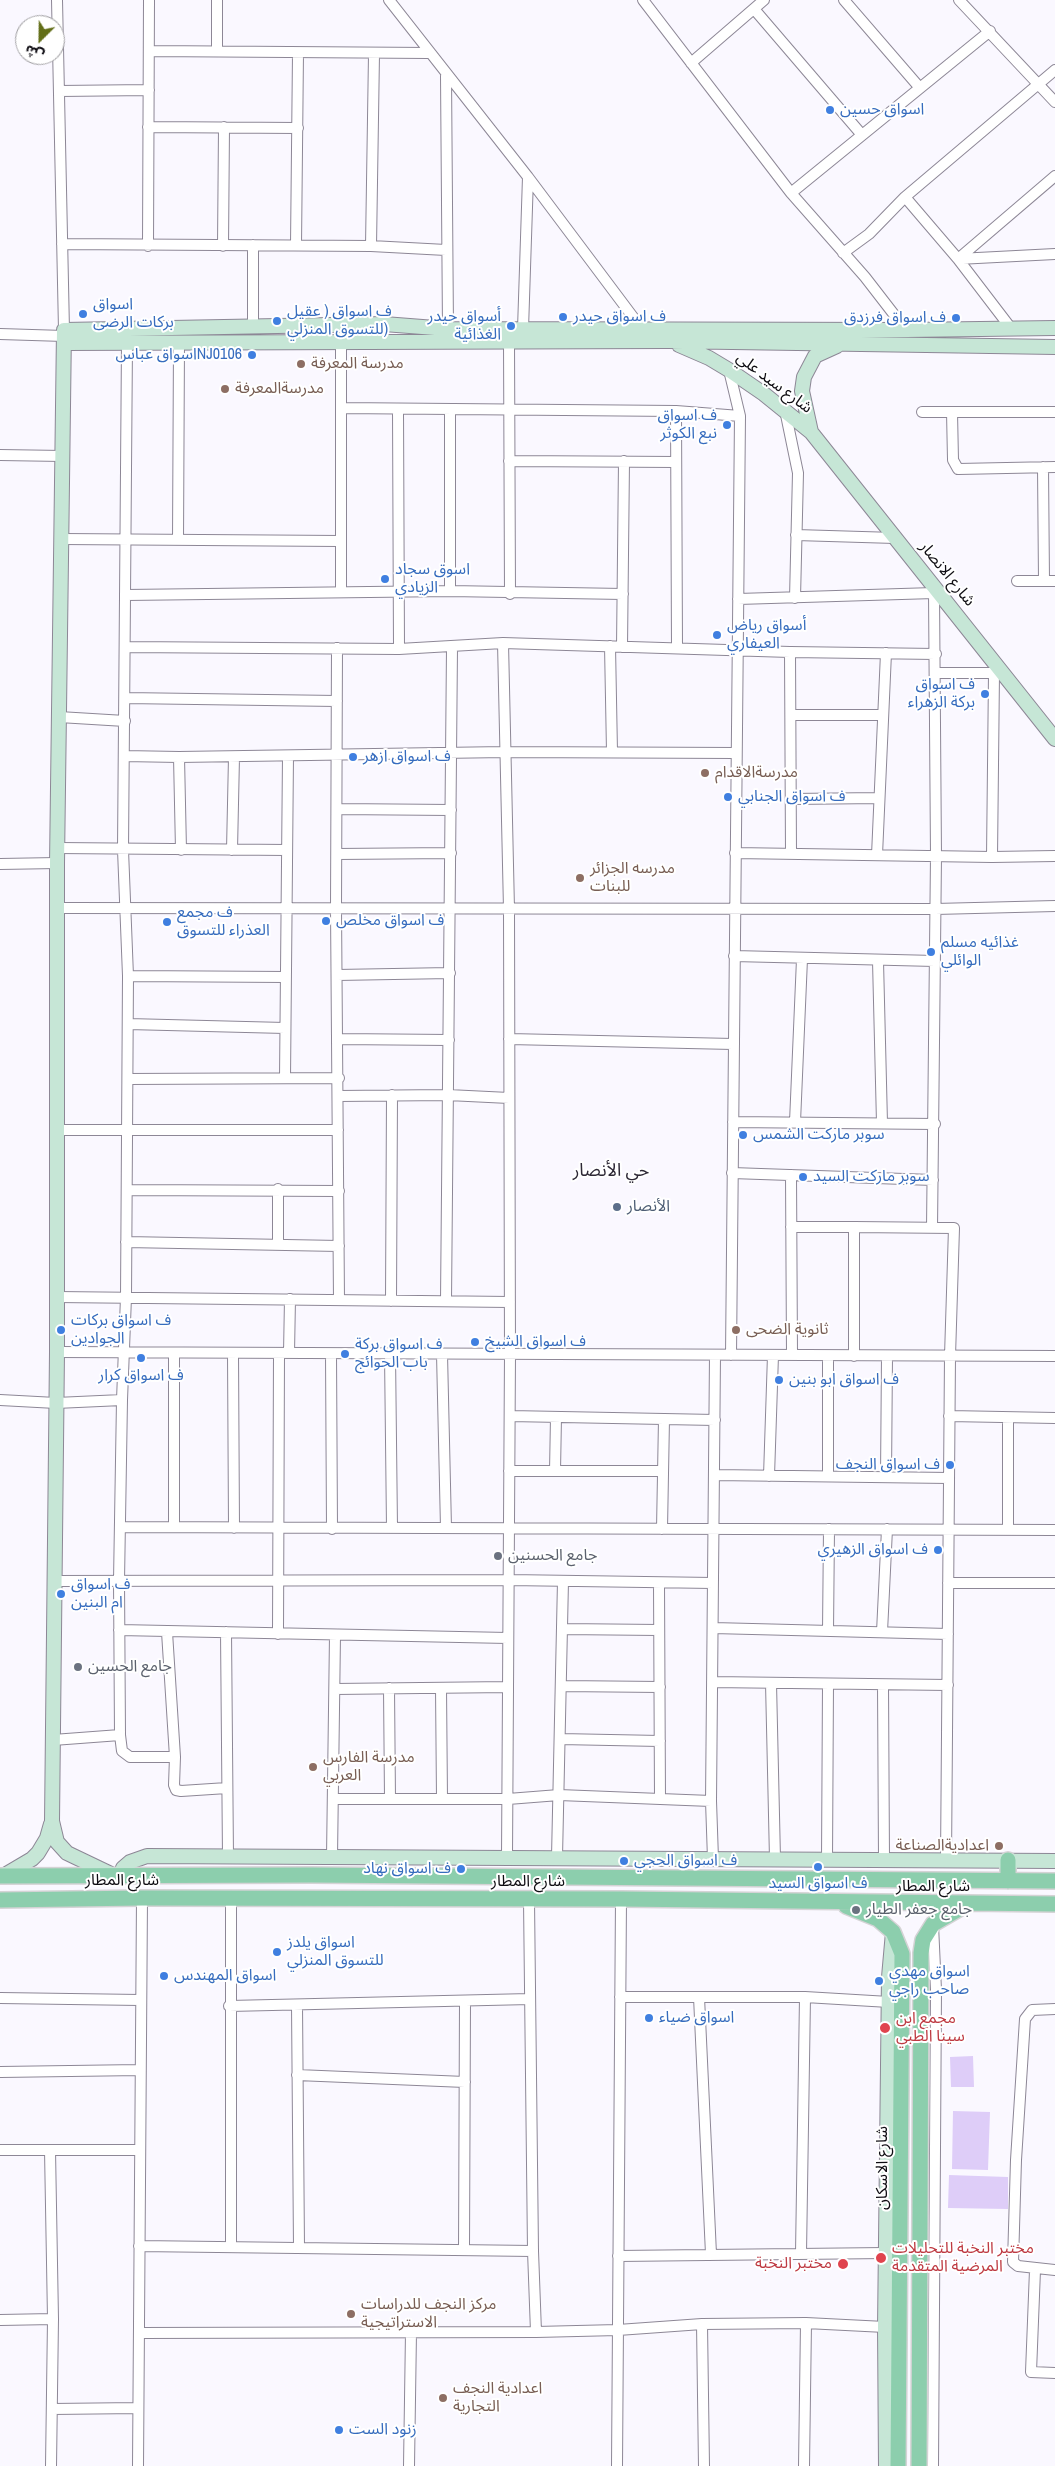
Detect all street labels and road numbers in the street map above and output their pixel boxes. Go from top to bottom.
street label: شارع سيد علي [732,348,816,418]
street label: شارع الانصار [915,538,979,610]
street label: شارع المطار [85,1871,159,1891]
street label: شارع المطار [491,1872,565,1892]
street label: شارع المطار [896,1877,970,1897]
street label: شارع الاسكان [873,2126,893,2210]

